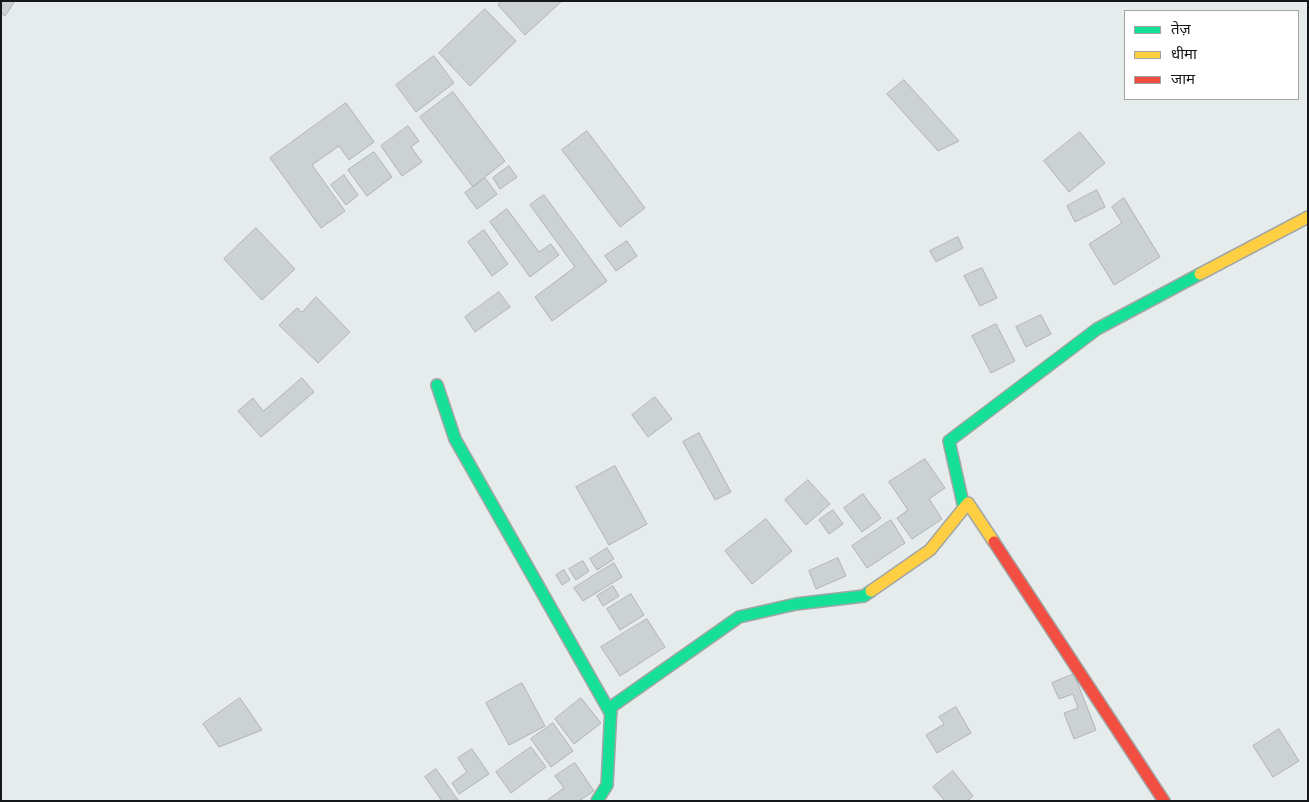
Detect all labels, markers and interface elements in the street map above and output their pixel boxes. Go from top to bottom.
legend [1124,10,1299,100]
text: तेज़ [1171,20,1191,37]
text: धीमा [1171,45,1197,62]
text: जाम [1171,70,1195,87]

